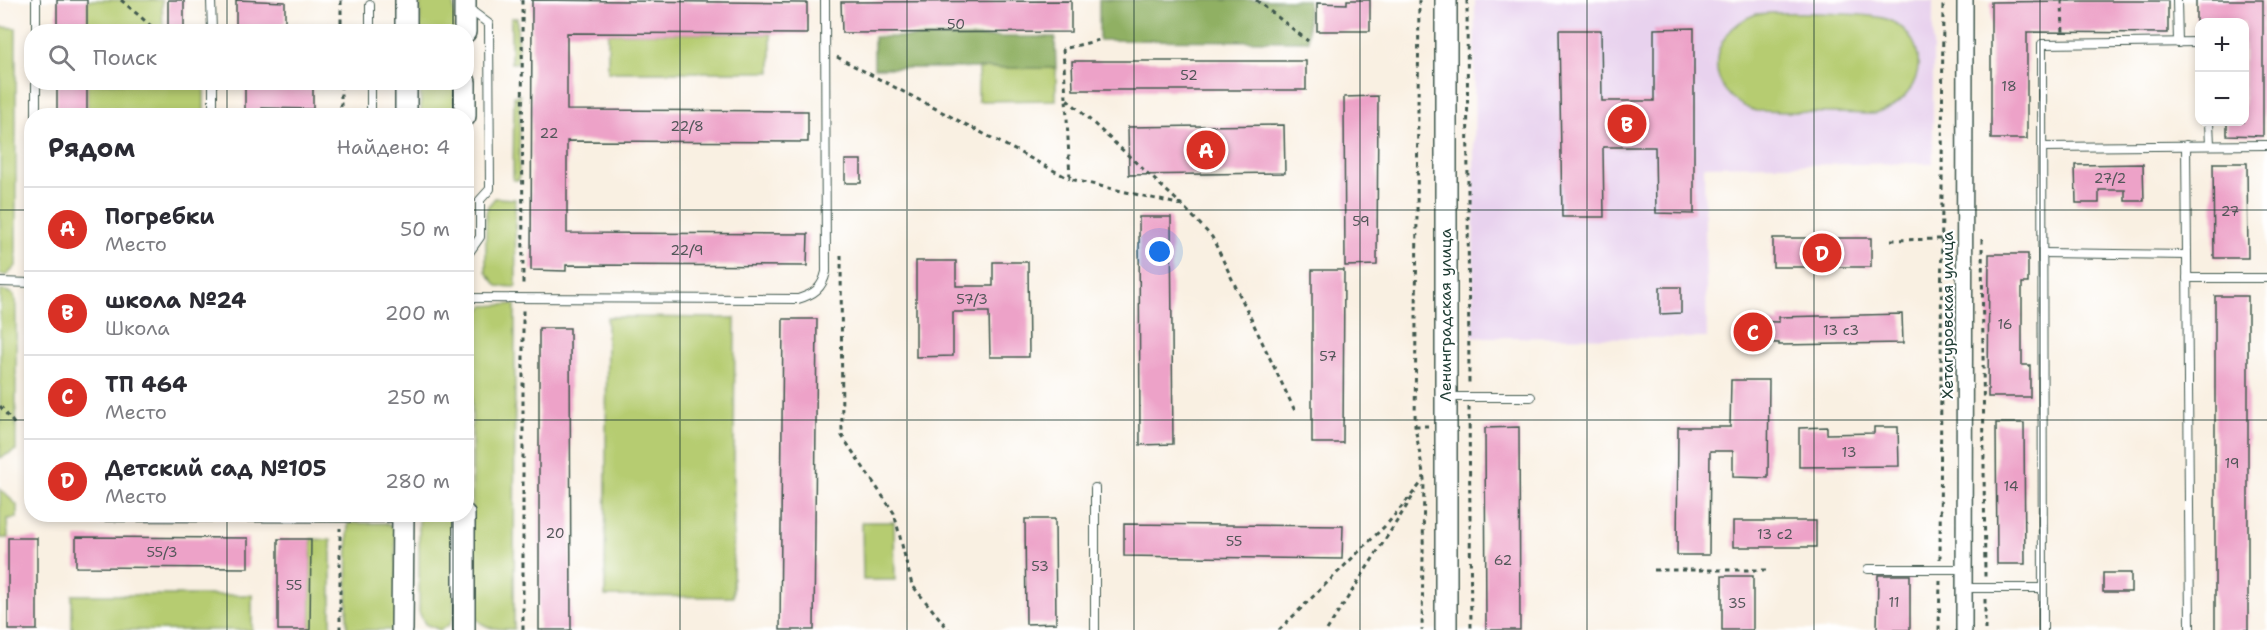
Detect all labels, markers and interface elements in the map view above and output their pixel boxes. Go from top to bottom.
house number: 50 [947,15,965,33]
map controls [2195,18,2249,126]
button: + [2195,18,2249,72]
search box [24,24,474,90]
icon: search [45,41,78,74]
text: Поиск [93,43,157,72]
house number: 52 [1180,66,1198,84]
button: − [2195,72,2249,126]
house number: 18 [2001,77,2017,95]
pin: B [1608,102,1646,146]
house number: 22/8 [670,117,704,135]
house number: 22 [540,124,558,142]
pin: A [1186,128,1226,172]
text: Рядом [48,130,135,165]
text: Найдено: 4 [337,134,450,160]
house number: 27/2 [2094,169,2126,187]
text: Погребки [105,202,215,231]
house number: 27 [2221,202,2239,220]
house number: 59 [1352,212,1370,230]
text: A [60,216,75,242]
text: 50 m [400,216,450,242]
street label: Ленинградская улица [1435,228,1456,402]
pin: D [1802,230,1842,276]
text: Место [105,231,167,257]
street label: Хетагуровская улица [1937,231,1958,399]
your location [1145,237,1174,266]
house number: 22/9 [670,241,704,259]
text: школа №24 [105,286,247,315]
house number: 57/3 [956,290,988,308]
text: B [61,300,74,326]
text: 200 m [385,300,450,326]
pin: C [1734,310,1772,354]
text: Школа [105,315,170,341]
house number: 16 [1997,315,2013,333]
house number: 13 с3 [1823,321,1859,339]
house number: 57 [1319,347,1337,365]
text: ТП 464 [105,370,187,399]
text: C [61,384,74,410]
text: 250 m [386,384,450,410]
text: Место [105,399,167,425]
house number: 13 [1842,443,1856,461]
text: Детский сад №105 [105,454,327,483]
house number: 19 [2224,454,2240,472]
text: D [60,468,75,494]
text: 280 m [385,468,450,494]
house number: 14 [2003,477,2019,495]
text: Место [105,483,167,509]
house number: 20 [545,524,565,542]
house number: 13 с2 [1757,525,1793,543]
house number: 55 [1226,532,1242,550]
house number: 55/3 [146,543,178,561]
house number: 62 [1494,551,1512,569]
house number: 53 [1031,557,1049,575]
house number: 55 [286,576,302,594]
house number: 11 [1888,593,1900,611]
house number: 35 [1728,594,1746,612]

